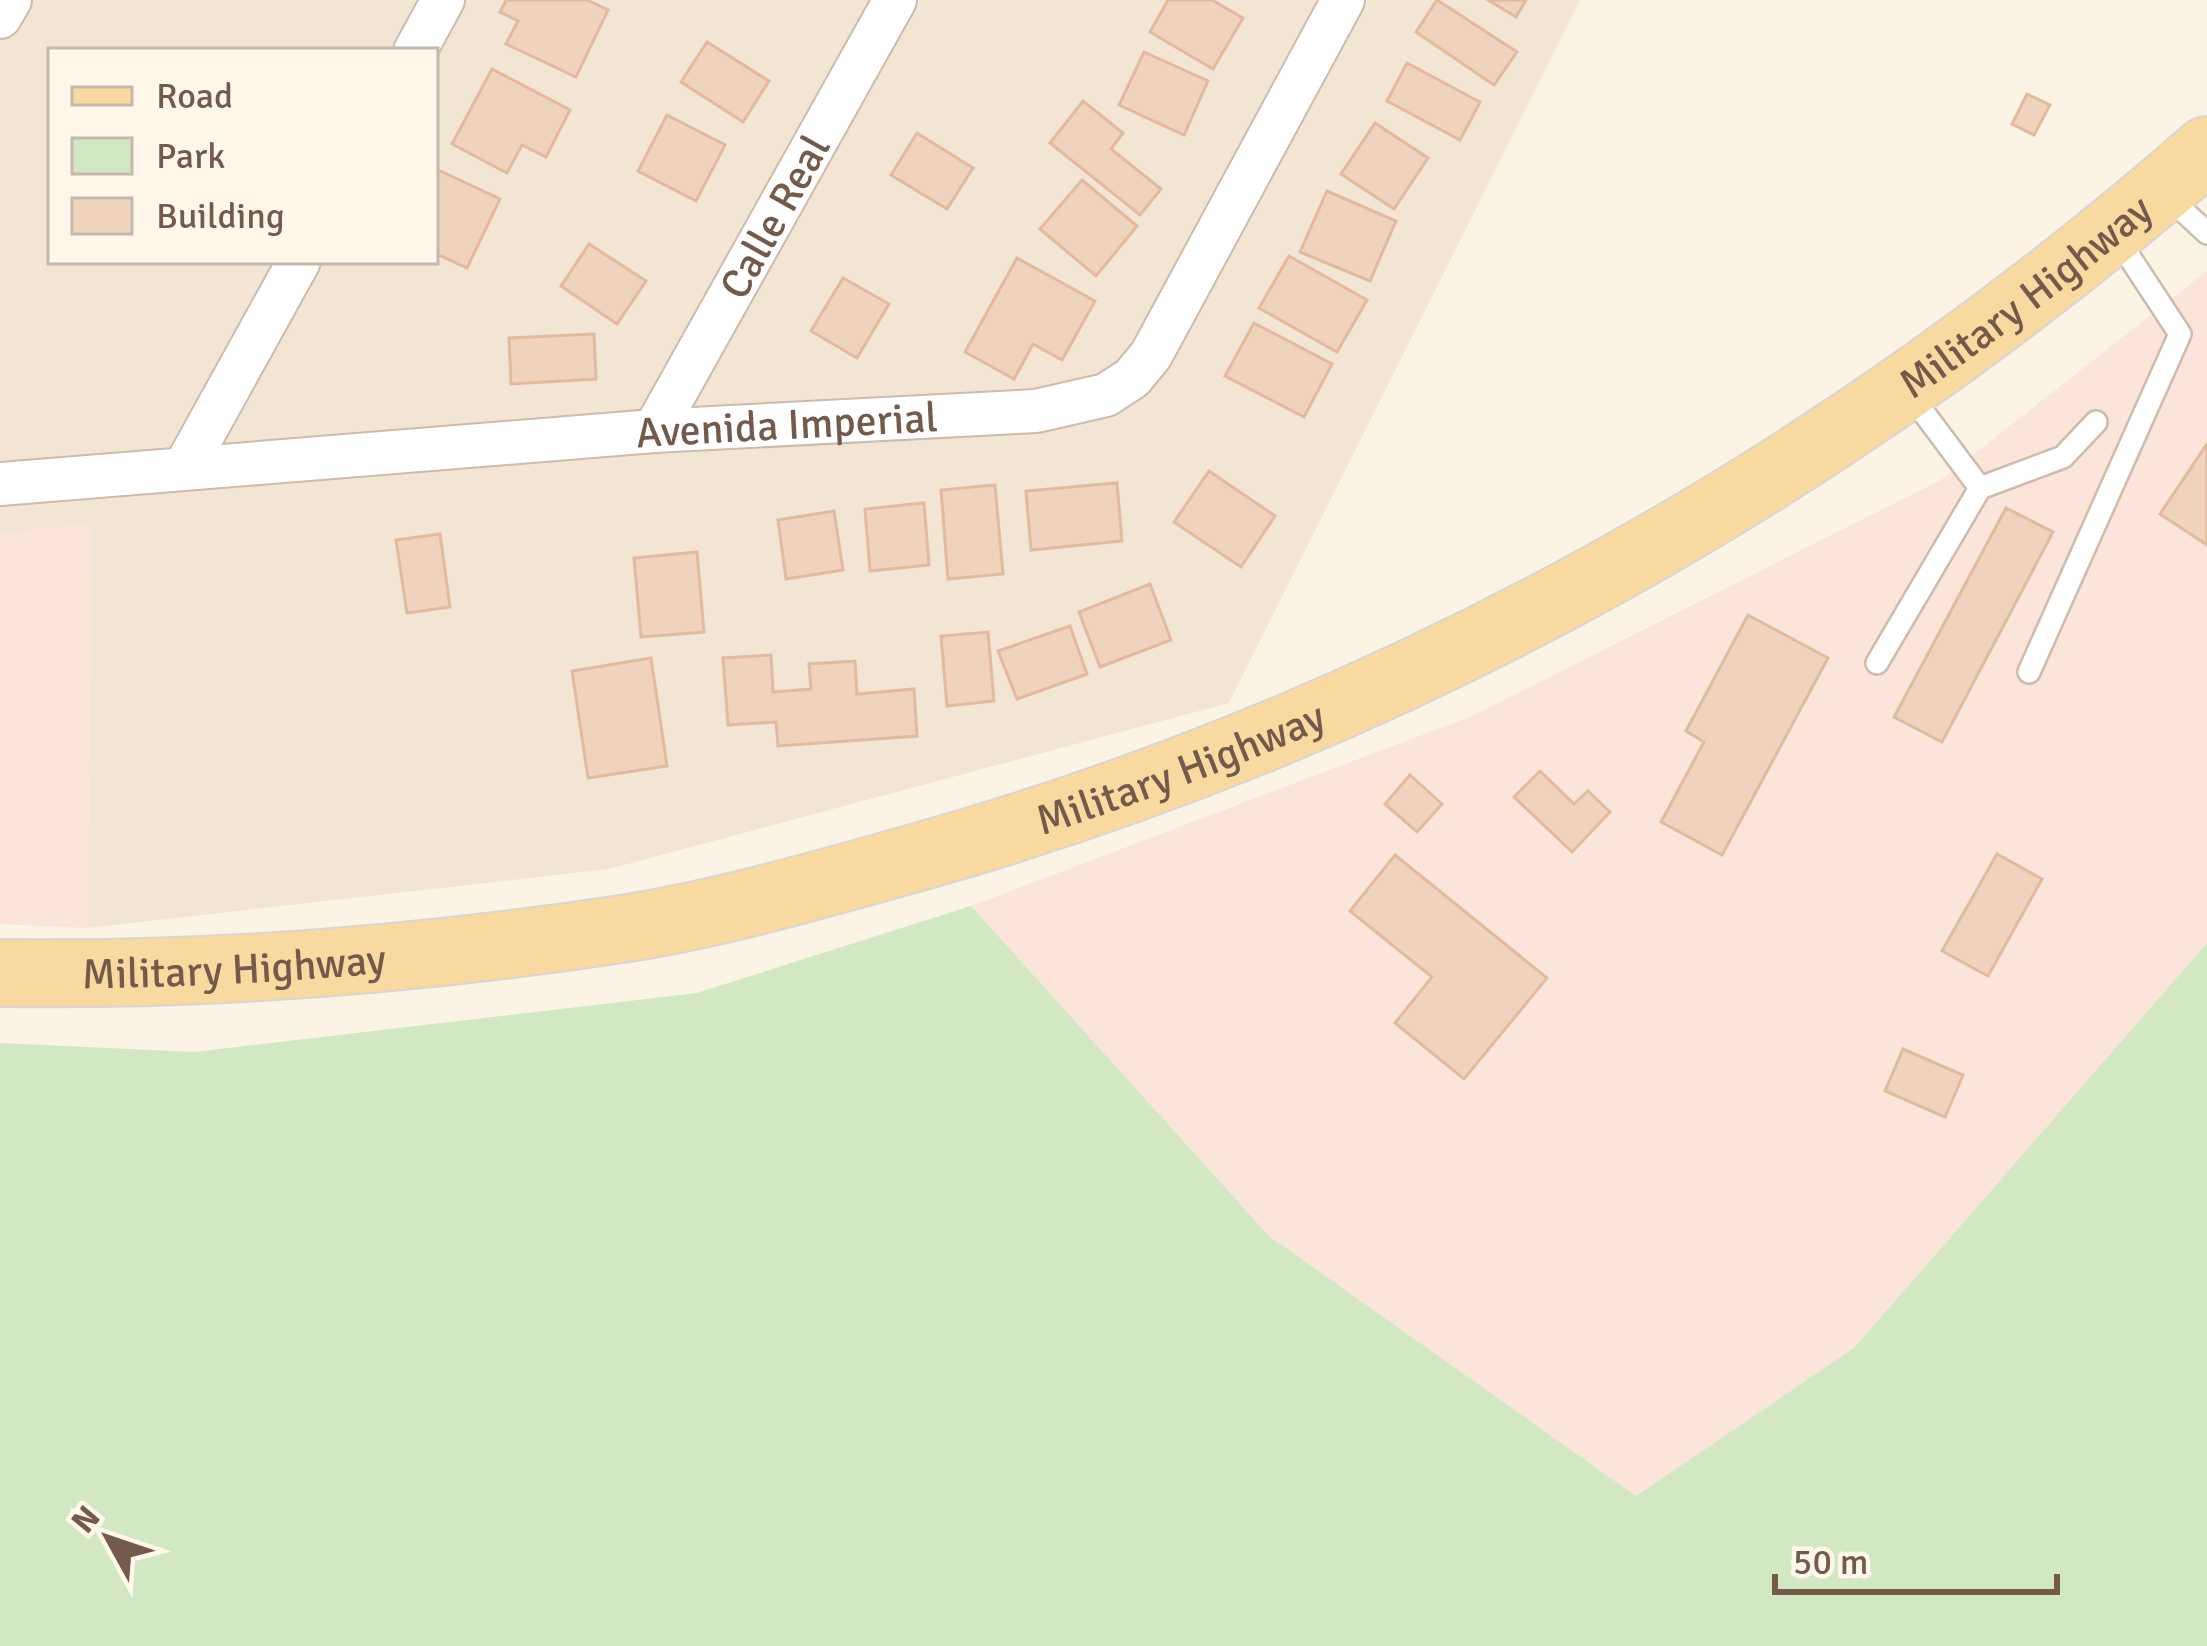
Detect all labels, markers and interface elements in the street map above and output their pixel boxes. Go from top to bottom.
legend [48,48,438,264]
text: Road [156,74,233,119]
street label: Calle Real [709,126,842,308]
text: Park [156,134,225,179]
street label: Military Highway [1890,184,2163,410]
text: Building [156,194,285,239]
street label: Avenida Imperial [634,392,939,459]
street label: Military Highway [1030,691,1333,847]
street label: Military Highway [81,934,389,1000]
north arrow [48,1478,168,1598]
text: N [63,1498,109,1542]
scale bar [1775,1520,2057,1594]
text: 50 m [1793,1540,1869,1585]

